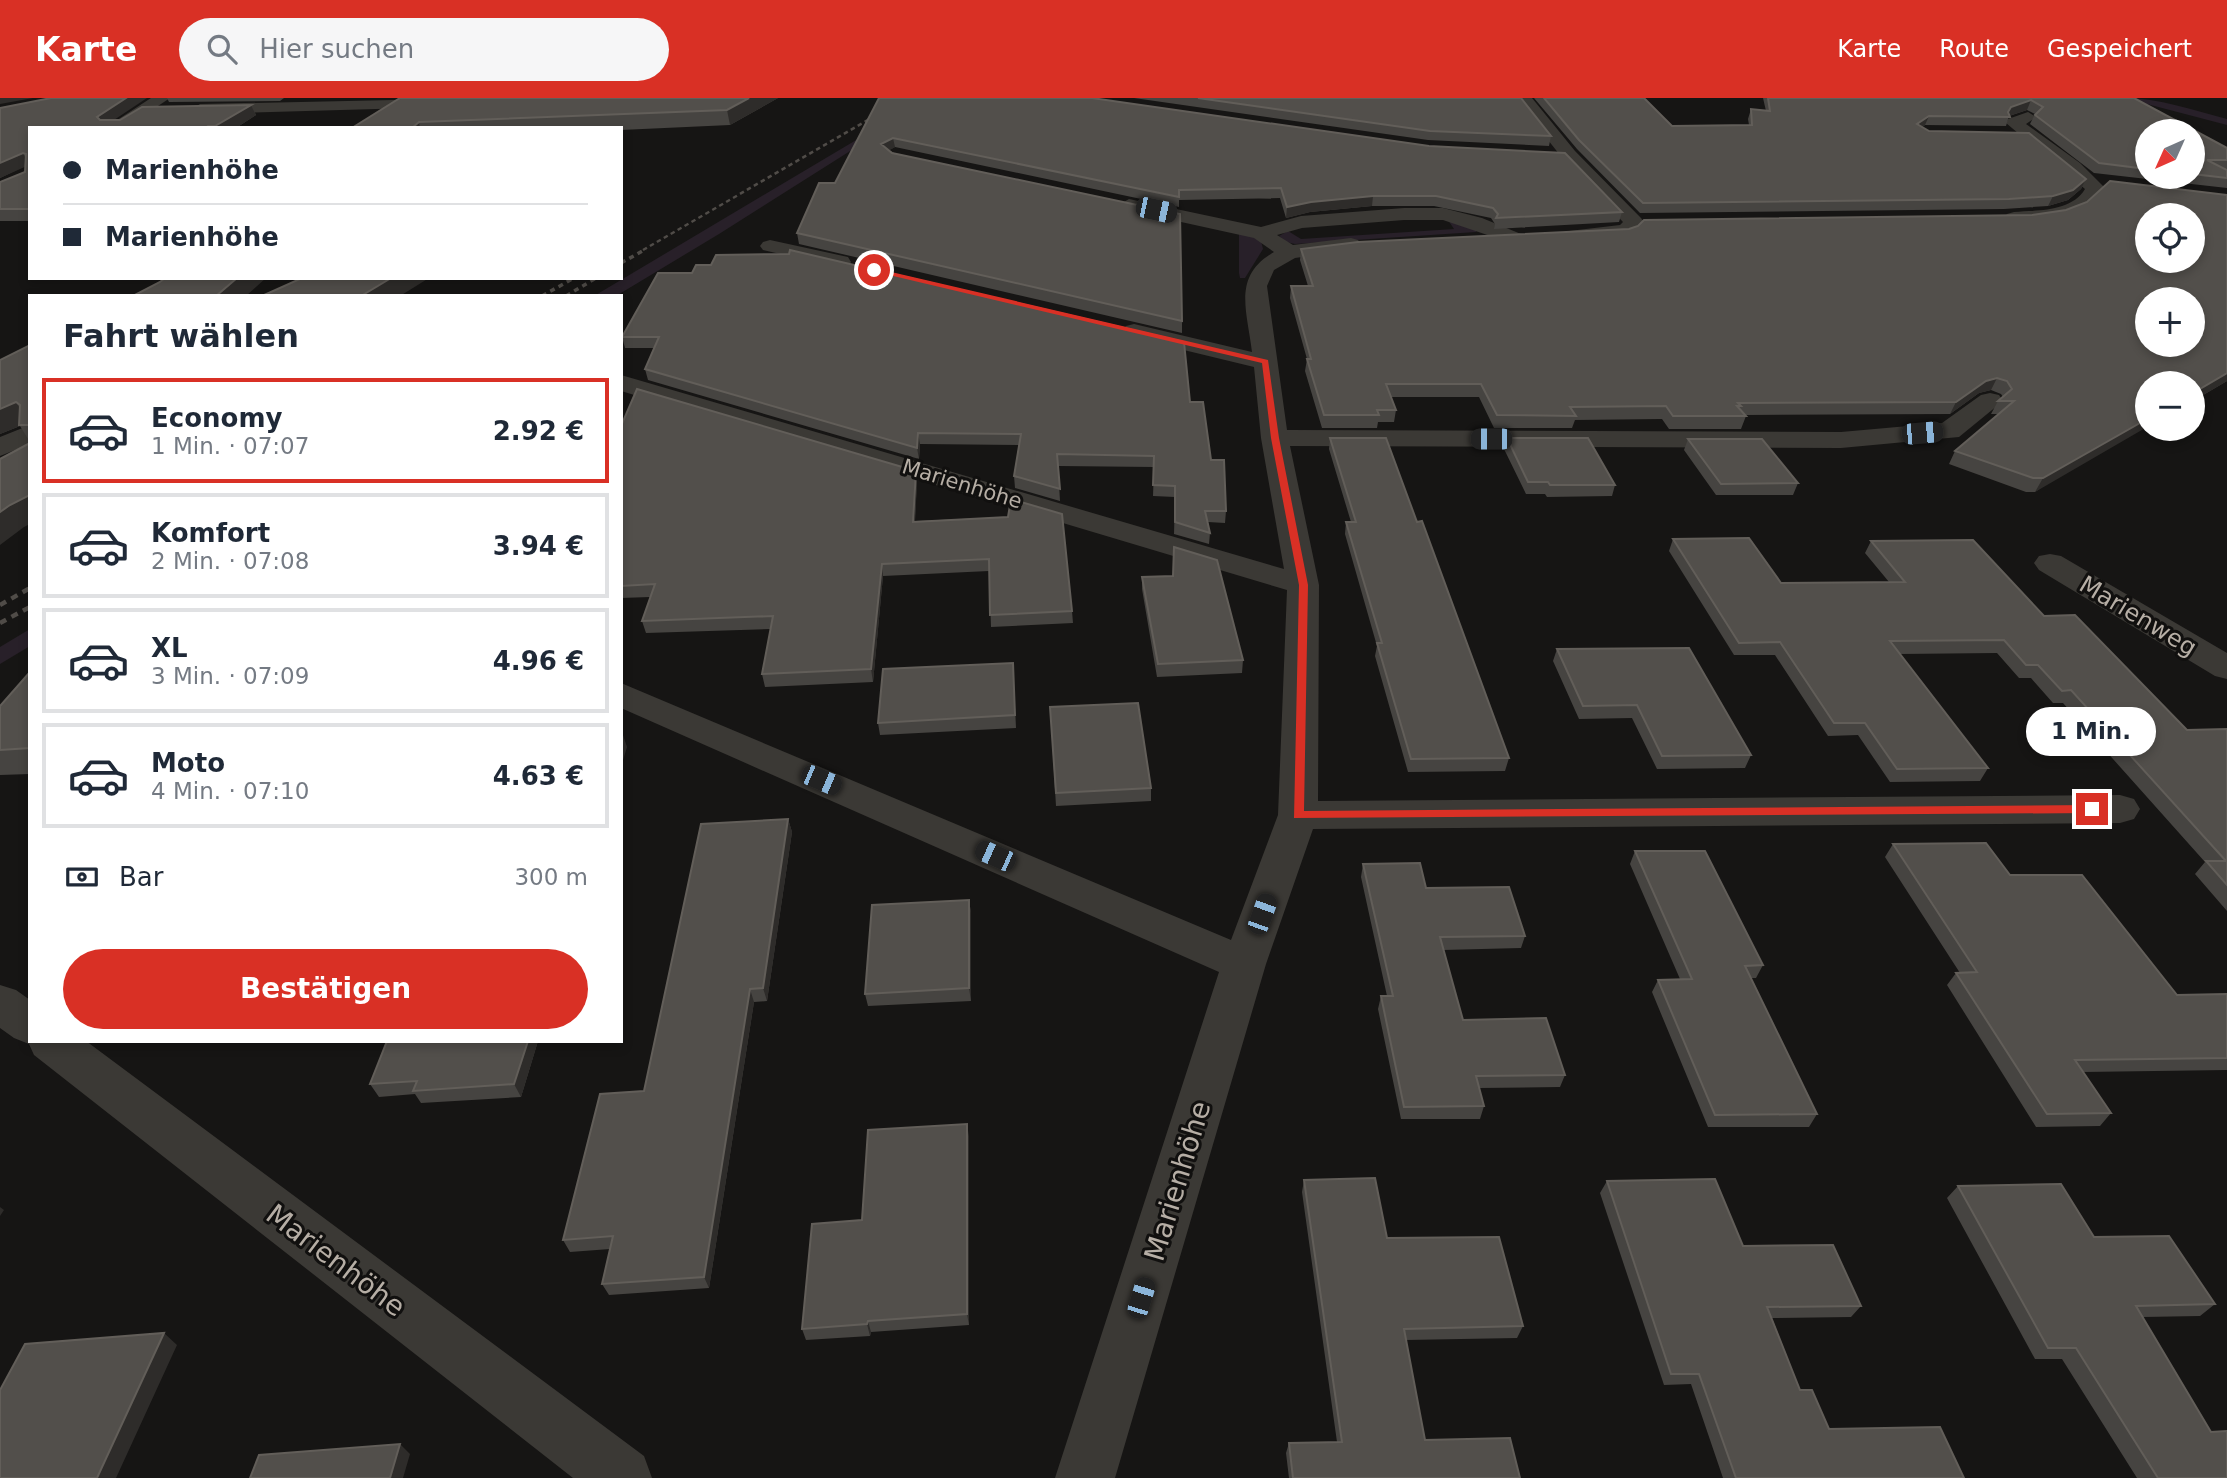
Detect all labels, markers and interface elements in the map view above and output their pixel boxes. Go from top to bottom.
search box [179,18,669,81]
text: Karte [35,30,137,69]
icon: search [203,30,241,68]
text: Hier suchen [259,34,414,64]
text: Karte [1837,35,1901,63]
text: Route [1939,35,2009,63]
text: Gespeichert [2047,35,2192,63]
north arrow [2135,119,2205,189]
map controls [2135,119,2205,441]
text: Marienhöhe [105,155,279,185]
car [1134,195,1179,225]
button: locate [2135,203,2205,273]
text: Marienhöhe [105,222,279,252]
route start [858,254,890,286]
button: + [2135,287,2205,357]
text: Fahrt wählen [63,317,299,355]
button: − [2135,371,2205,441]
icon: car [67,399,130,462]
text: Economy [151,403,282,433]
text: 2.92 € [493,416,584,446]
car [1901,421,1944,445]
car [1471,429,1513,450]
text: 1 Min. · 07:07 [151,433,309,459]
street label: Marienhöhe [899,454,1025,514]
icon: car [67,514,130,577]
text: Komfort [151,518,270,548]
text: 3.94 € [493,531,584,561]
text: 2 Min. · 07:08 [151,548,309,574]
street label: Marienweg [2074,570,2202,662]
icon: car [67,629,130,692]
text: XL [151,633,188,663]
text: 4.96 € [493,646,584,676]
text: 3 Min. · 07:09 [151,663,309,689]
callout: 1 Min. [2027,708,2157,756]
text: 1 Min. [2051,718,2131,744]
icon: car [67,744,130,807]
text: Moto [151,748,225,778]
text: 4.63 € [493,761,584,791]
car [798,762,845,798]
text: 4 Min. · 07:10 [151,778,309,804]
route end [2076,793,2108,825]
car [972,838,1019,874]
icon: cash [63,858,101,896]
text: Bar [119,862,163,892]
text: 300 m [514,864,588,890]
car [1245,891,1280,937]
button: Bestätigen [63,949,588,1029]
street label: Marienhöhe [1138,1097,1217,1265]
street label: Marienhöhe [260,1197,412,1323]
car [1125,1275,1158,1321]

